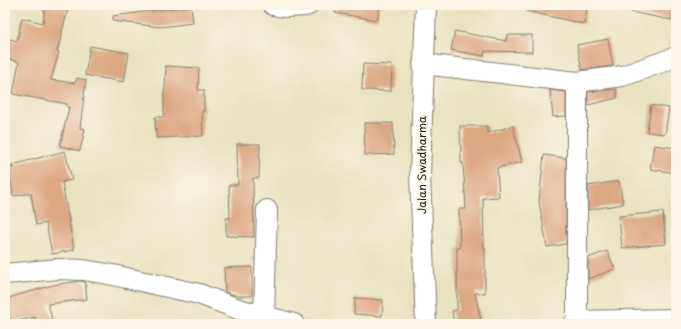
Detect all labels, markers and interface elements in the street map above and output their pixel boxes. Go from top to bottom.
street label: Jalan Swadharma [413,116,430,214]

